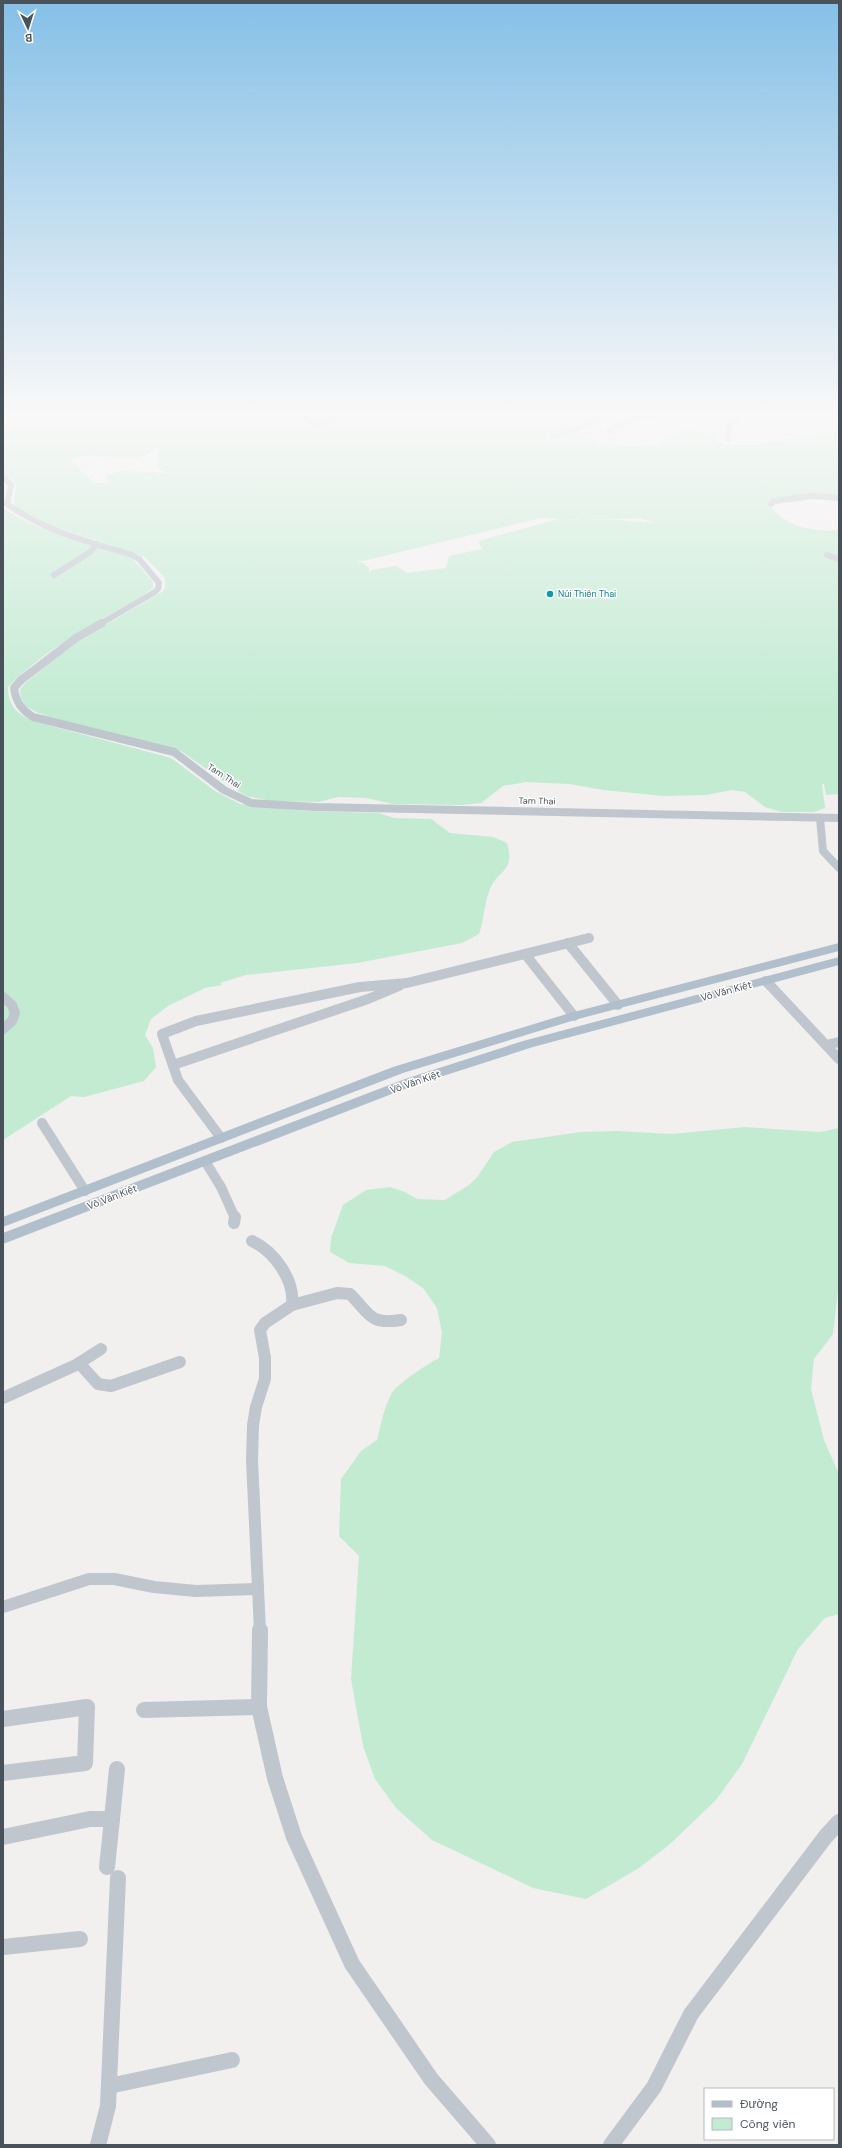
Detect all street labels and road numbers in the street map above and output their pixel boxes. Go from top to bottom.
street label: Tam Thai [205,761,243,791]
street label: Tam Thai [518,795,556,807]
street label: Võ Văn Kiệt [699,978,753,1004]
street label: Võ Văn Kiệt [388,1067,442,1097]
street label: Võ Văn Kiệt [85,1182,139,1212]

